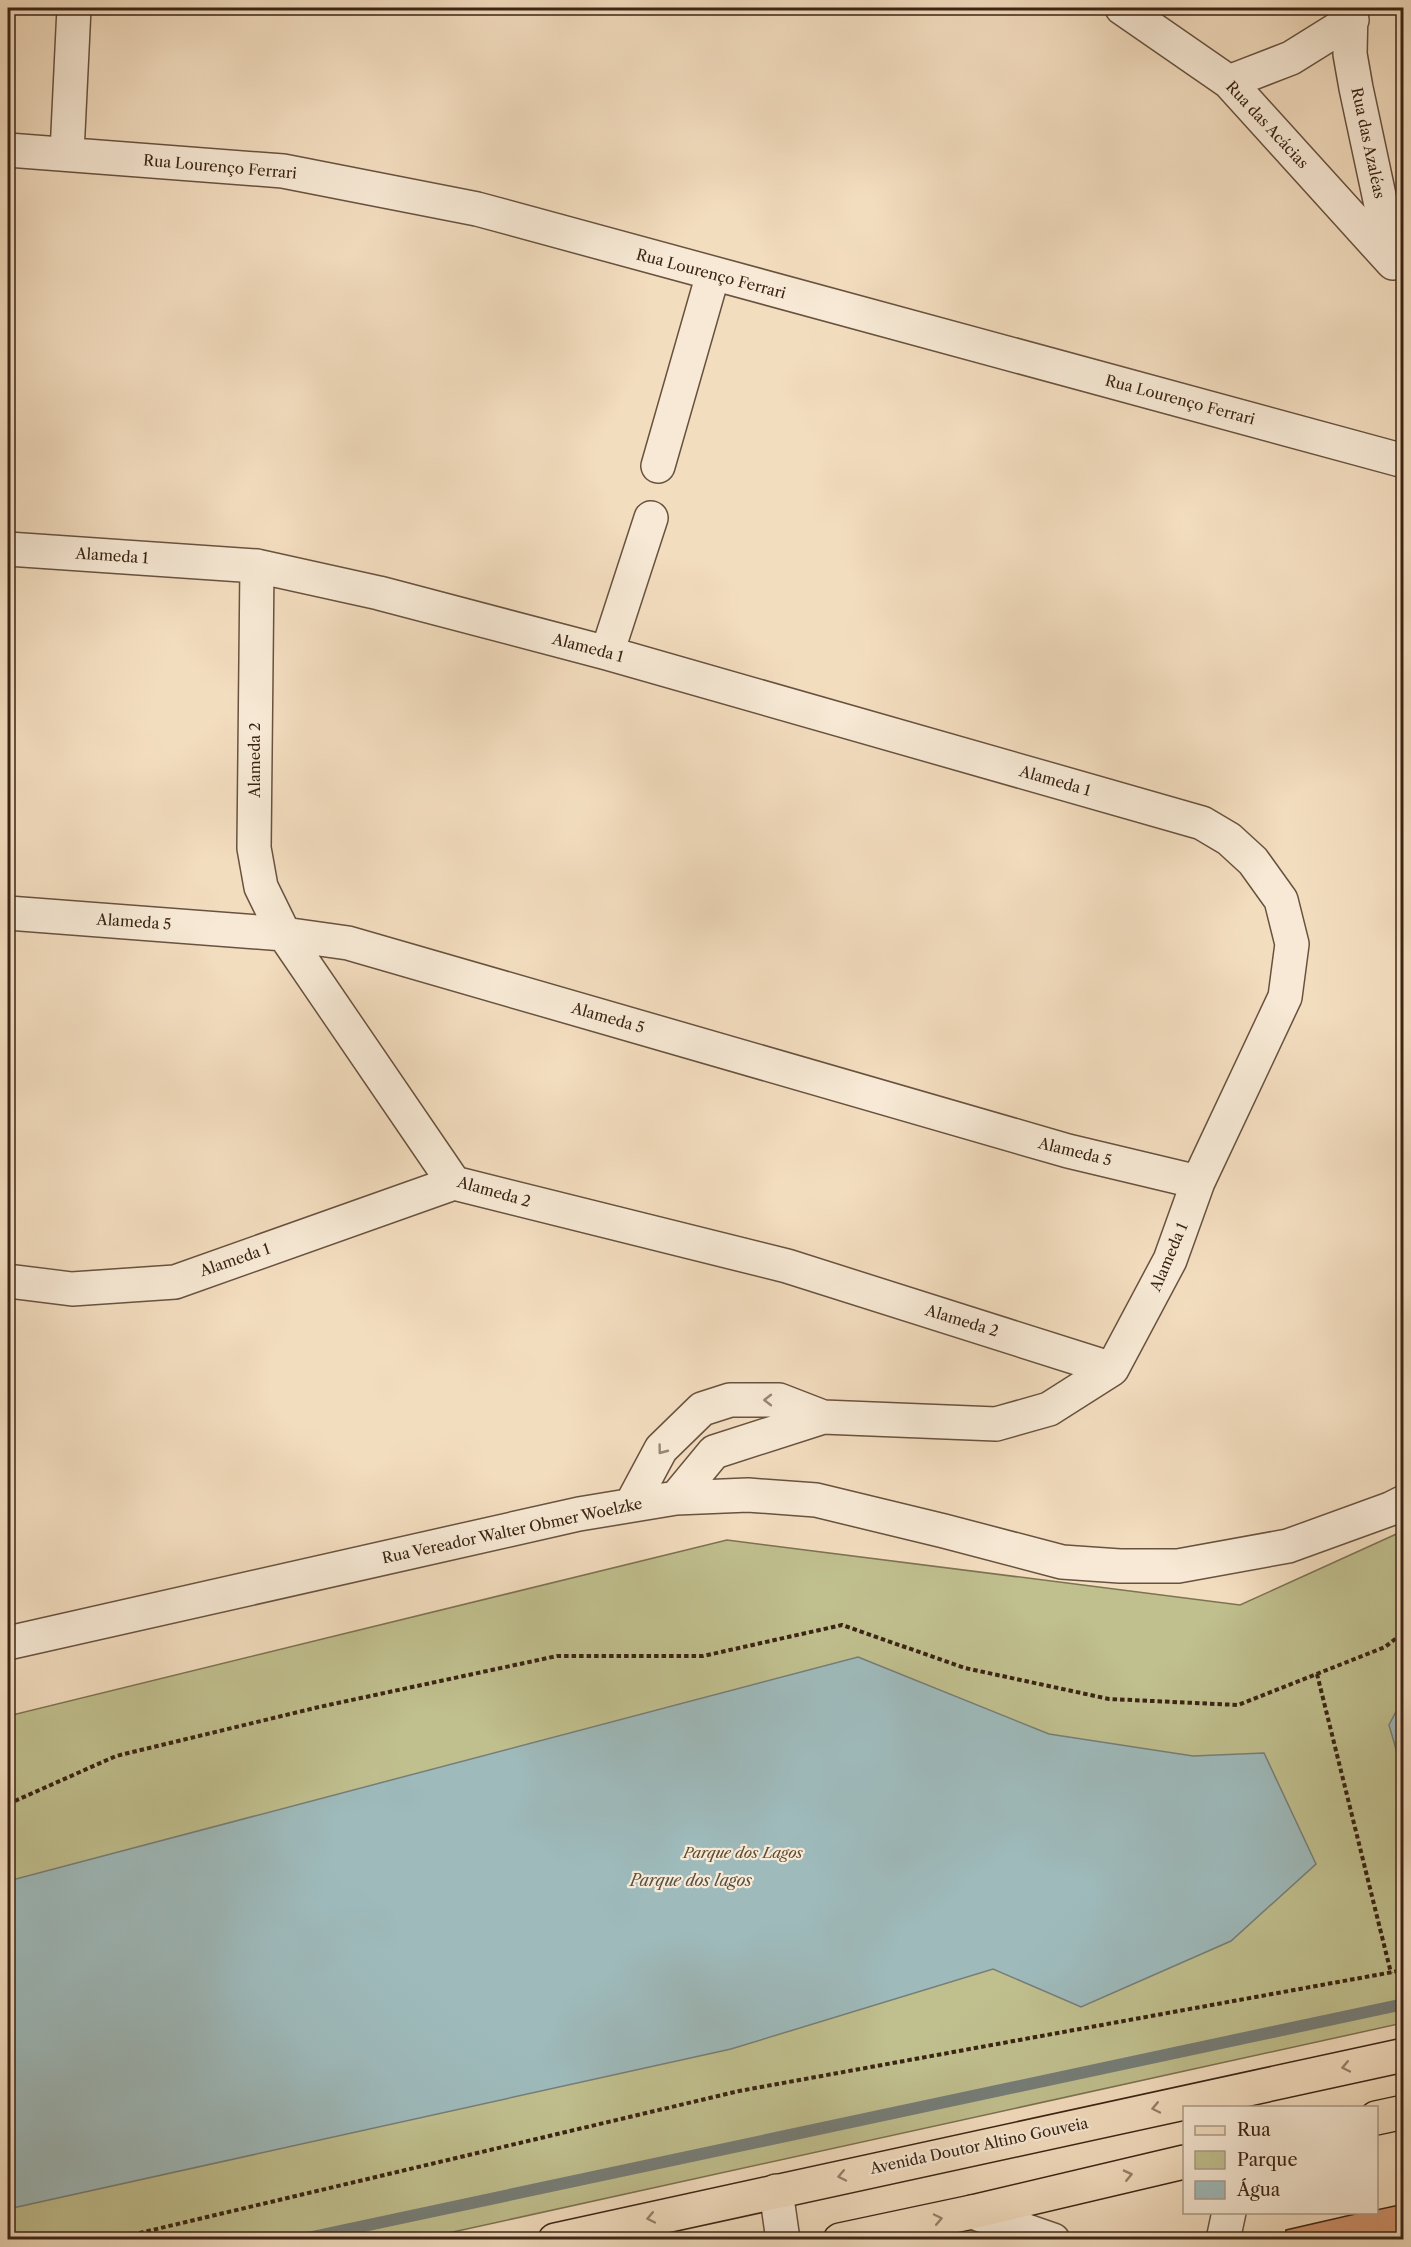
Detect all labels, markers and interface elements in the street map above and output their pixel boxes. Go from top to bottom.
street label: Rua das Acácias [1222,77,1313,172]
street label: Rua das Azaléas [1347,86,1390,200]
street label: Rua Lourenço Ferrari [142,150,298,183]
street label: Rua Lourenço Ferrari [634,244,788,303]
street label: Rua Lourenço Ferrari [1103,370,1257,429]
street label: Alameda 1 [74,543,150,568]
street label: Alameda 1 [549,629,627,666]
street label: Alameda 2 [245,722,264,799]
street label: Alameda 1 [1016,761,1094,800]
street label: Alameda 5 [95,909,172,934]
street label: Alameda 5 [569,998,647,1037]
street label: Alameda 5 [1036,1133,1114,1170]
street label: Alameda 2 [454,1172,533,1211]
street label: Alameda 1 [1145,1219,1192,1295]
street label: Alameda 1 [196,1238,273,1281]
street label: Alameda 2 [922,1300,1001,1341]
one-way arrow [763,1394,772,1406]
one-way arrow [658,1444,669,1455]
street label: Rua Vereador Walter Obmer Woelzke [380,1494,644,1567]
park label: Parque dos Lagos [682,1843,803,1862]
water label: Parque dos lagos [628,1870,752,1890]
one-way arrow [1342,2060,1352,2073]
one-way arrow [1151,2101,1161,2114]
legend [1183,2106,1378,2214]
street label: Avenida Doutor Altino Gouveia [867,2113,1090,2178]
text: Rua [1237,2119,1271,2141]
text: Parque [1237,2149,1298,2171]
one-way arrow [837,2169,847,2182]
one-way arrow [1123,2169,1133,2182]
text: Água [1236,2178,1281,2201]
one-way arrow [647,2211,657,2224]
one-way arrow [933,2213,943,2226]

